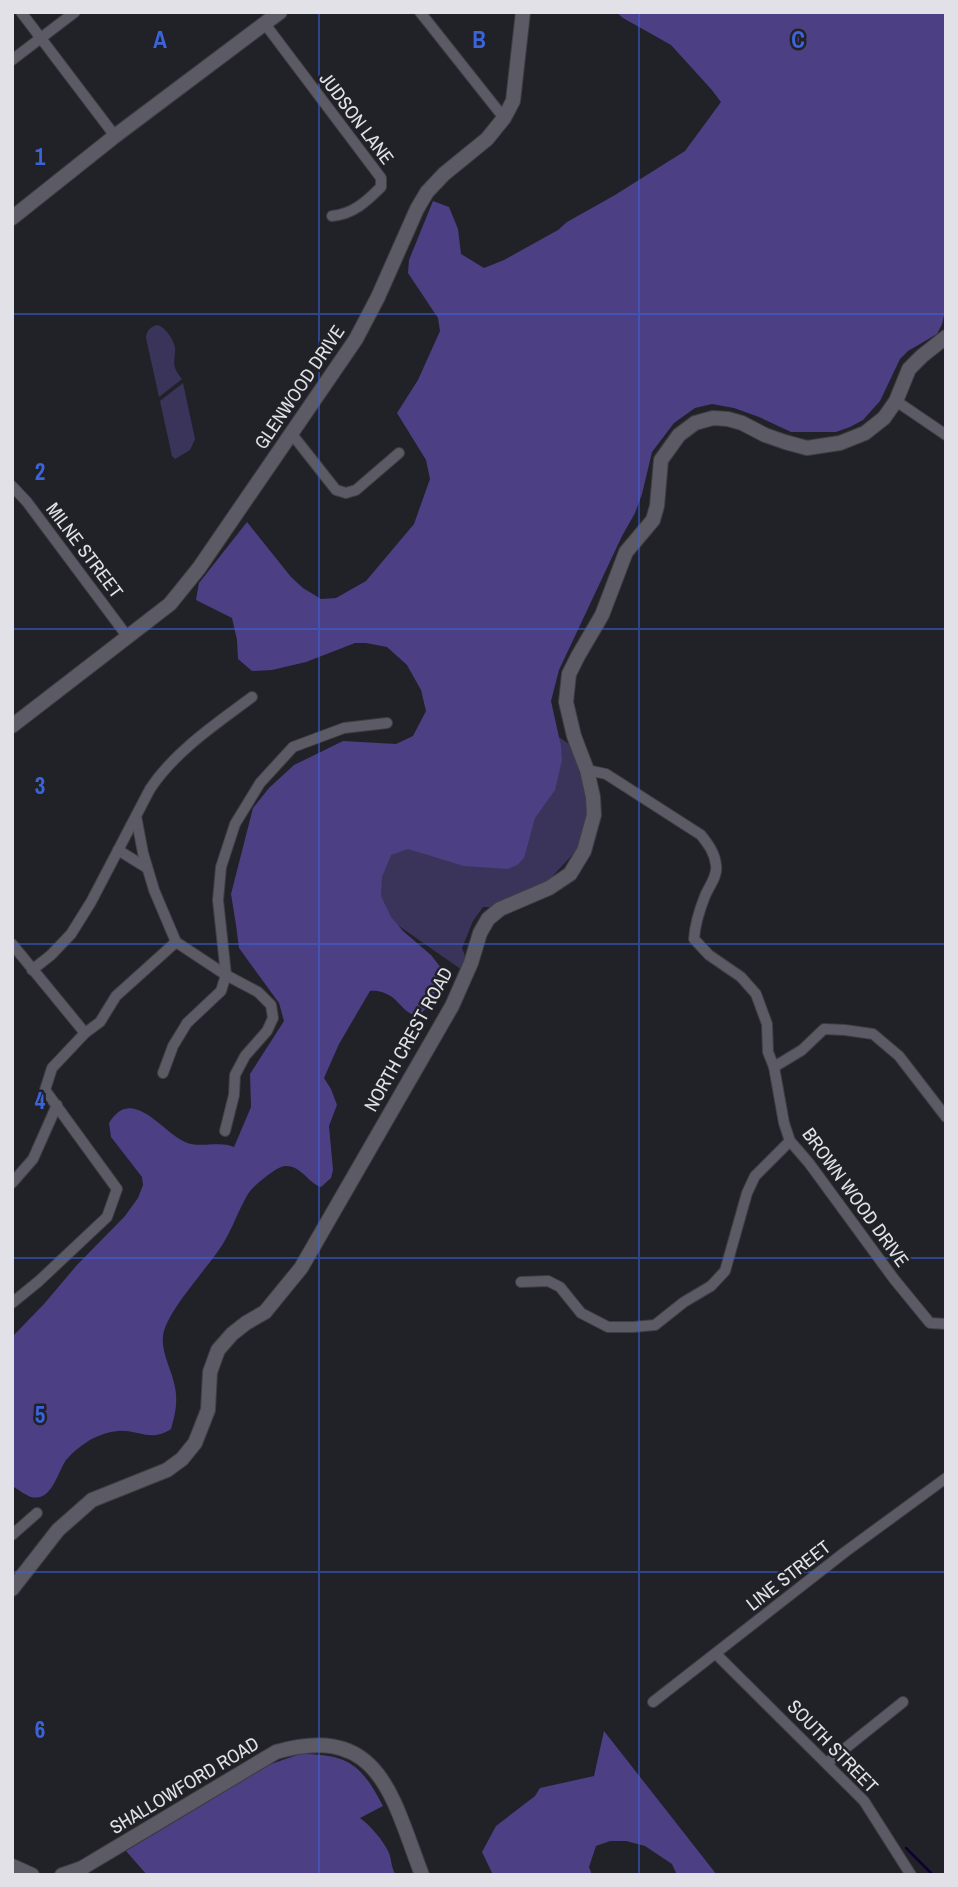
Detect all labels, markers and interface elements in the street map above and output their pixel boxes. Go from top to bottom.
text: A [153,24,167,55]
text: B [472,24,486,55]
text: C [791,24,805,55]
street label: JUDSON LANE [314,67,400,169]
text: 1 [35,141,46,172]
street label: GLENWOOD DRIVE [248,320,350,454]
text: 2 [35,456,45,487]
street label: MILNE STREET [40,497,130,603]
text: 3 [35,770,45,801]
street label: NORTH CREST ROAD [358,962,458,1116]
text: 4 [35,1085,46,1116]
street label: BROWN WOOD DRIVE [797,1122,915,1272]
text: 5 [35,1399,45,1430]
street label: LINE STREET [740,1534,836,1616]
street label: SOUTH STREET [782,1694,884,1799]
text: 6 [35,1714,45,1745]
street label: SHALLOWFORD ROAD [105,1730,263,1840]

